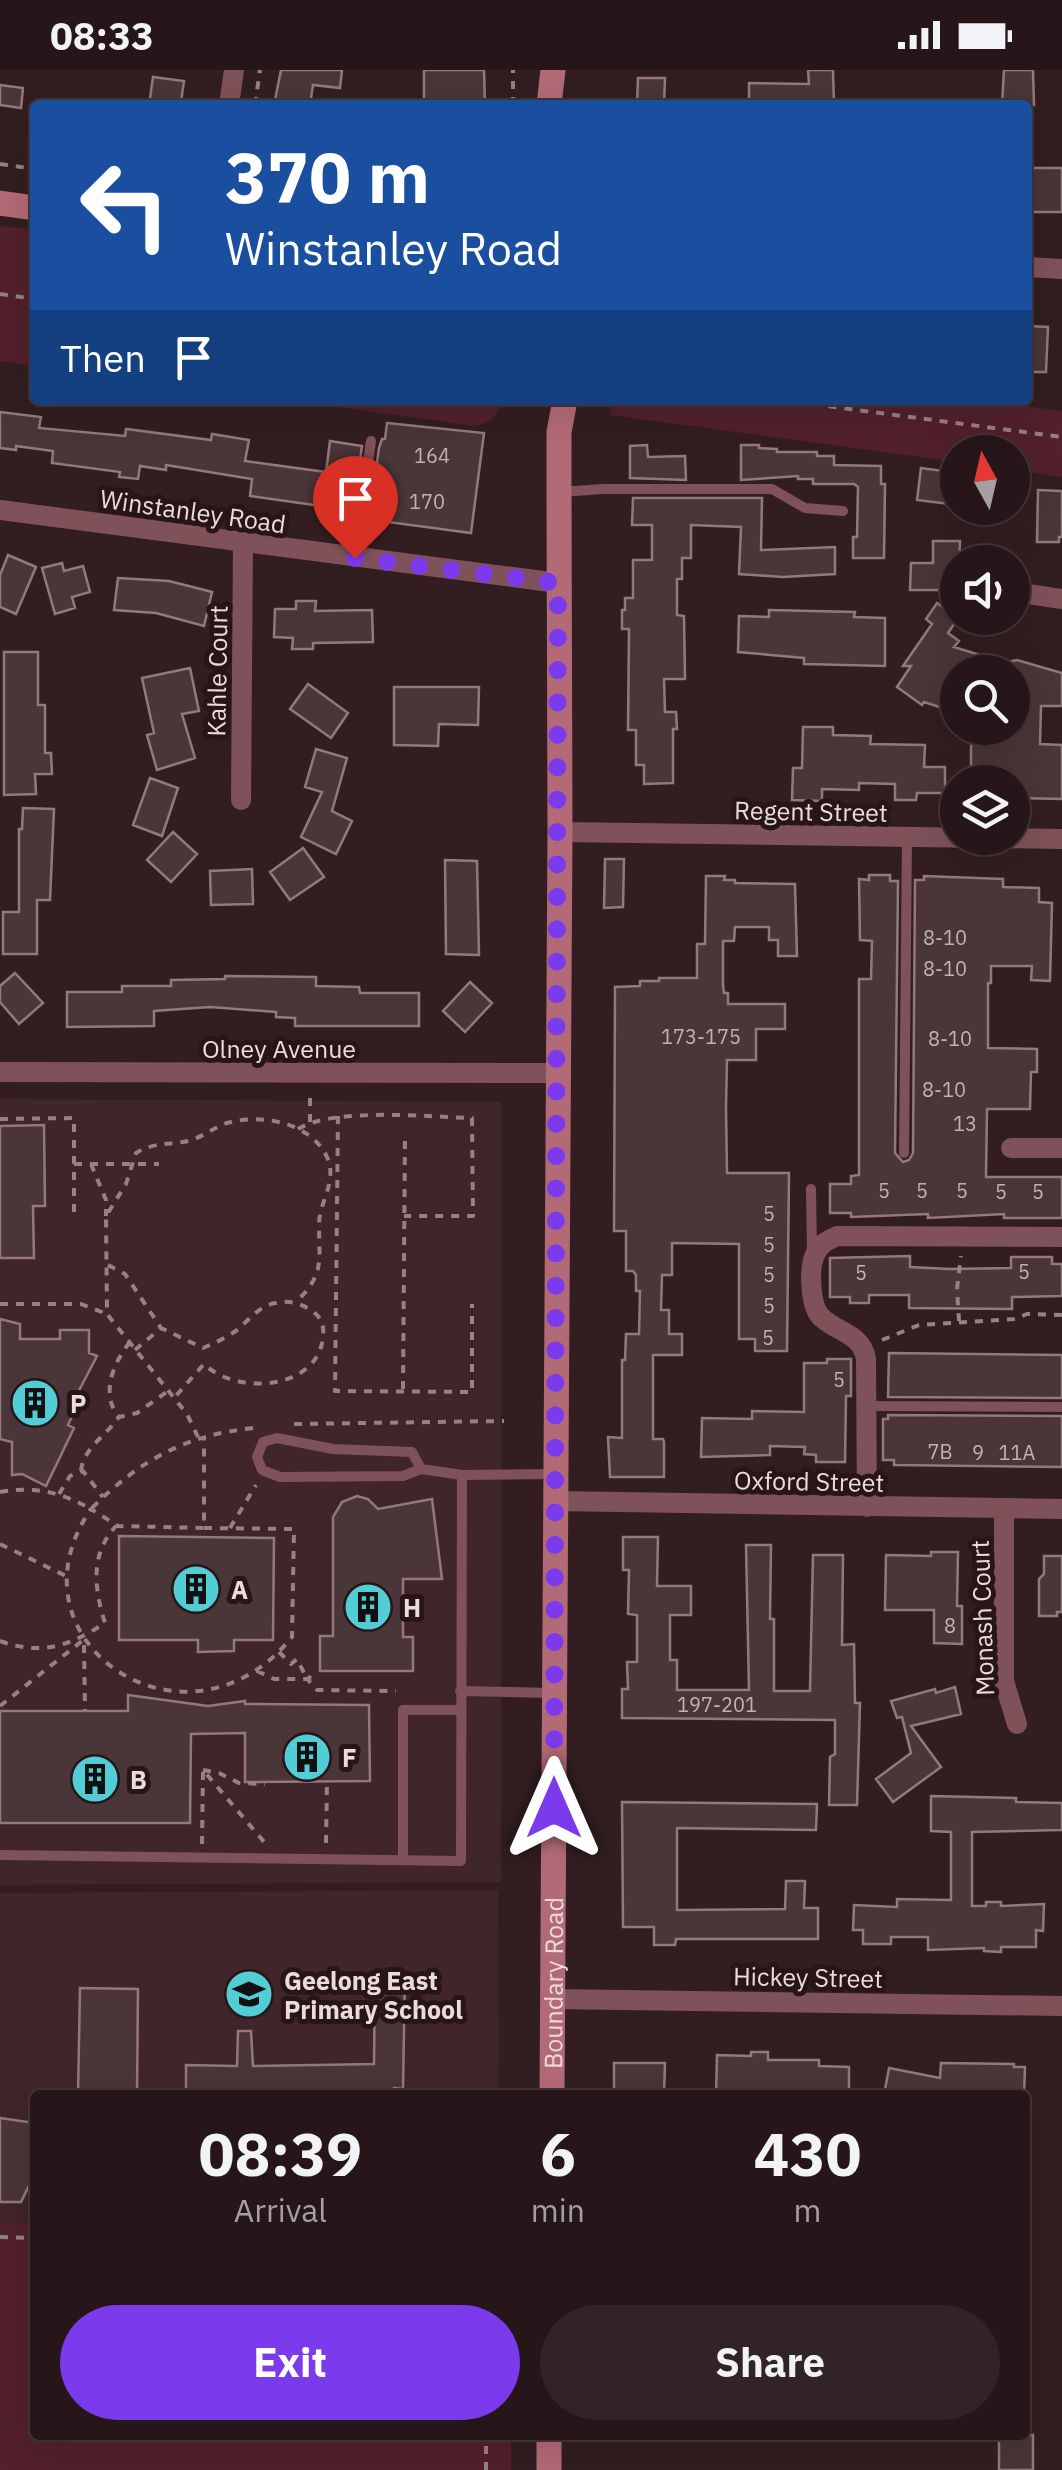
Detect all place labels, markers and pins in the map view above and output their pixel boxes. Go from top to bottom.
pin [313,456,398,559]
building icon: P [9,1377,61,1429]
place label: P [70,1387,86,1420]
building icon: A [170,1563,222,1615]
place label: A [231,1573,248,1606]
building icon: H [342,1581,394,1633]
place label: H [403,1591,421,1624]
building icon: F [281,1731,333,1783]
place label: F [342,1741,357,1774]
building icon: B [69,1753,121,1805]
place label: B [130,1763,147,1796]
place label: Geelong East Primary School [284,1964,463,2026]
school or university icon: Geelong East Primary School [223,1968,275,2020]

